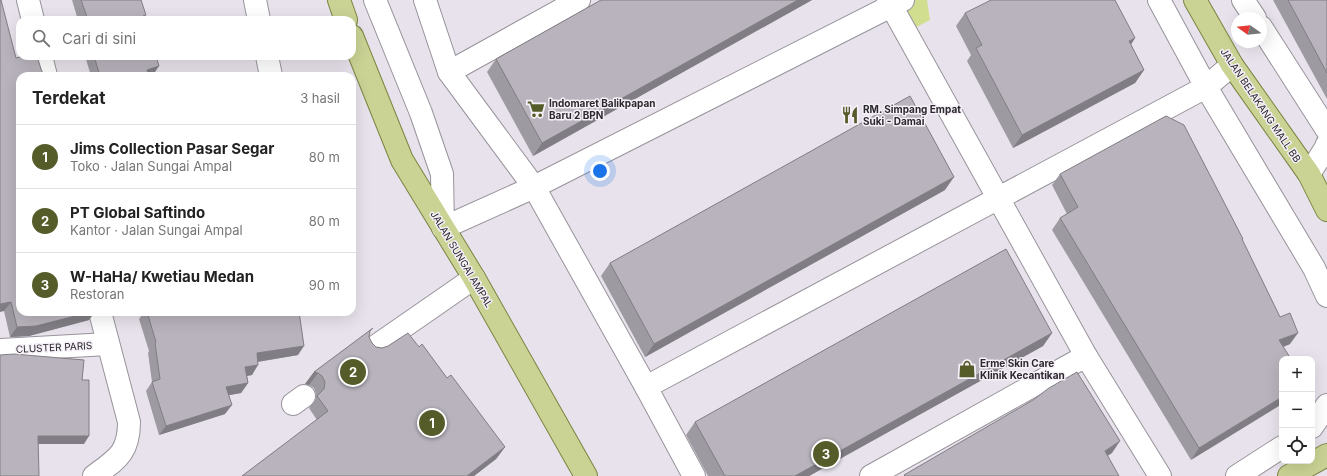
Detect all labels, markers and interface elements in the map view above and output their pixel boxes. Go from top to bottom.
north arrow [1231,12,1267,48]
search box [16,16,356,60]
icon: search [30,27,52,49]
text: Cari di sini [62,29,136,48]
street label: JALAN BELAKANG MALL BB [1218,46,1304,164]
text: Terdekat [32,88,105,108]
text: 3 hasil [300,90,340,106]
place label: Indomaret Balikpapan Baru 2 BPN [549,97,656,121]
supermarket icon: Indomaret Balikpapan Baru 2 BPN [526,99,546,119]
place label: RM. Simpang Empat Suki - Damai [863,103,961,127]
restaurant icon: RM. Simpang Empat Suki - Damai [840,105,860,125]
text: Jims Collection Pasar Segar [70,139,274,158]
text: 1 [42,149,48,165]
text: 80 m [309,149,340,165]
text: Toko · Jalan Sungai Ampal [70,158,232,174]
your location [590,161,610,181]
text: PT Global Saftindo [70,203,205,222]
street label: JALAN SUNGAI AMPAL [428,209,496,310]
text: 2 [41,213,49,229]
text: 80 m [309,213,340,229]
text: Kantor · Jalan Sungai Ampal [70,222,243,238]
text: W-HaHa/ Kwetiau Medan [70,267,254,286]
text: 3 [41,277,49,293]
text: 90 m [309,277,340,293]
text: Restoran [70,286,124,302]
street label: CLUSTER PARIS [15,339,93,355]
map controls [1279,356,1315,464]
button: + [1279,356,1315,392]
pin: 2 [340,357,366,387]
place label: Erme Skin Care Klinik Kecantikan [980,357,1065,381]
shop icon: Erme Skin Care Klinik Kecantikan [957,359,977,379]
button: − [1279,392,1315,428]
pin: 1 [419,408,445,438]
button: locate [1279,428,1315,464]
pin: 3 [813,439,839,469]

